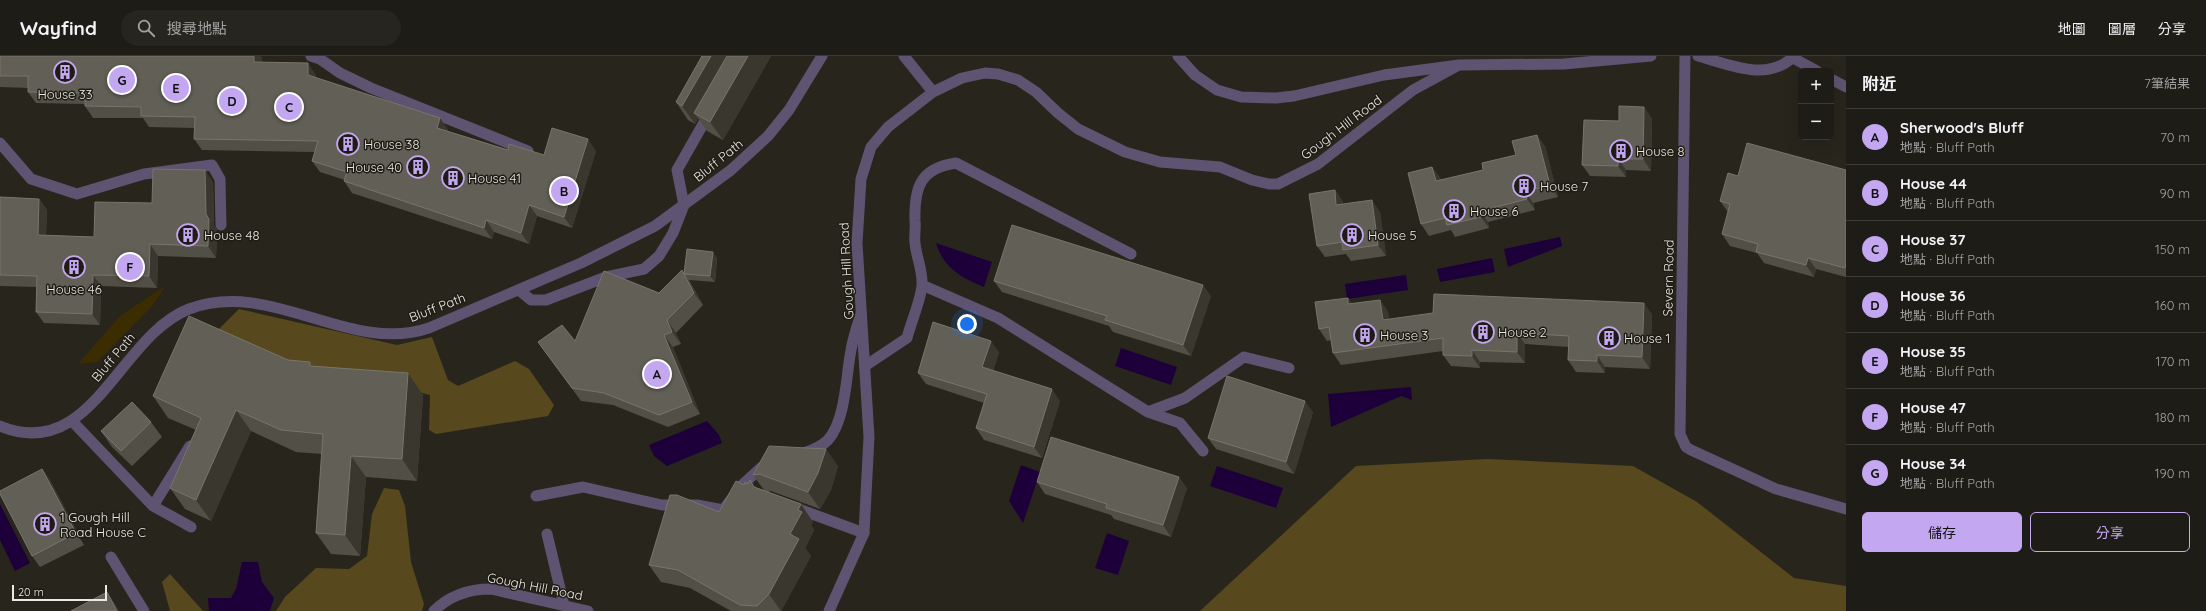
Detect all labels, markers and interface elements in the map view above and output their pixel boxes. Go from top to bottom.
search box [121,10,401,46]
text: Wayfind [20,16,97,40]
icon: search [135,17,157,39]
text: 搜尋地點 [167,19,227,38]
text: 地圖 [2058,20,2086,38]
text: 圖層 [2108,20,2136,38]
text: 分享 [2158,20,2186,38]
building icon: House 33 [52,59,78,85]
pin: G [109,65,135,95]
map controls [1798,68,1834,140]
button: + [1798,68,1834,104]
pin: E [163,73,189,103]
text: 附近 [1862,73,1896,94]
text: 7筆結果 [2144,75,2190,91]
place label: House 33 [37,86,93,102]
pin: D [219,86,245,116]
street label: Gough Hill Road [1297,91,1385,163]
pin: C [276,92,302,122]
button: − [1798,104,1834,140]
text: Sherwood's Bluff [1900,118,2024,137]
text: A [1871,129,1879,145]
text: 70 m [2160,129,2190,145]
building icon: House 38 [335,131,361,157]
street label: Bluff Path [690,135,746,185]
place label: House 38 [364,136,419,152]
building icon: House 8 [1608,138,1634,164]
text: 地點 · Bluff Path [1900,139,1995,155]
place label: House 8 [1636,143,1685,159]
building icon: House 40 [405,154,431,180]
place label: House 40 [346,159,402,175]
building icon: House 41 [440,165,466,191]
place label: House 41 [468,170,521,186]
building icon: House 7 [1511,173,1537,199]
text: House 44 [1900,174,1967,193]
pin: B [551,176,577,206]
place label: House 7 [1540,178,1589,194]
text: B [1871,185,1879,201]
text: 90 m [2160,185,2190,201]
text: 地點 · Bluff Path [1900,195,1995,211]
building icon: House 6 [1441,198,1467,224]
place label: House 6 [1470,203,1519,219]
building icon: House 48 [175,222,201,248]
street label: Gough Hill Road [835,222,857,320]
building icon: House 5 [1339,222,1365,248]
place label: House 48 [204,227,259,243]
place label: House 5 [1368,227,1417,243]
text: House 37 [1900,230,1966,249]
street label: Severn Road [1659,239,1677,317]
text: C [1871,241,1879,257]
text: 150 m [2155,241,2190,257]
text: 地點 · Bluff Path [1900,251,1995,267]
pin: F [117,252,143,282]
building icon: House 46 [61,254,87,280]
place label: House 46 [46,281,102,297]
text: House 36 [1900,286,1966,305]
street label: Bluff Path [407,289,467,325]
text: D [1870,297,1880,313]
text: 160 m [2155,297,2190,313]
text: 地點 · Bluff Path [1900,307,1995,323]
your location [957,314,977,334]
building icon: House 2 [1470,319,1496,345]
building icon: House 3 [1352,322,1378,348]
place label: House 2 [1498,324,1547,340]
building icon: House 1 [1596,325,1622,351]
place label: House 3 [1380,327,1429,343]
street label: Bluff Path [88,329,138,385]
place label: House 1 [1624,330,1670,346]
text: House 35 [1900,342,1966,361]
text: E [1871,353,1879,369]
text: 170 m [2155,353,2190,369]
pin: A [644,359,670,389]
text: 地點 · Bluff Path [1900,363,1995,379]
text: House 47 [1900,398,1966,417]
text: F [1871,409,1879,425]
text: 180 m [2155,409,2190,425]
text: 地點 · Bluff Path [1900,419,1995,435]
text: House 34 [1900,454,1966,473]
text: G [1870,465,1880,481]
text: 190 m [2155,465,2190,481]
text: 地點 · Bluff Path [1900,475,1995,491]
place label: 1 Gough Hill Road House C [60,509,146,540]
building icon: 1 Gough Hill Road House C [32,511,58,537]
button: 儲存 [1862,512,2022,552]
button: 分享 [2030,512,2190,552]
street label: Gough Hill Road [486,569,584,603]
scale bar [12,583,107,602]
text: 20 m [18,585,44,599]

